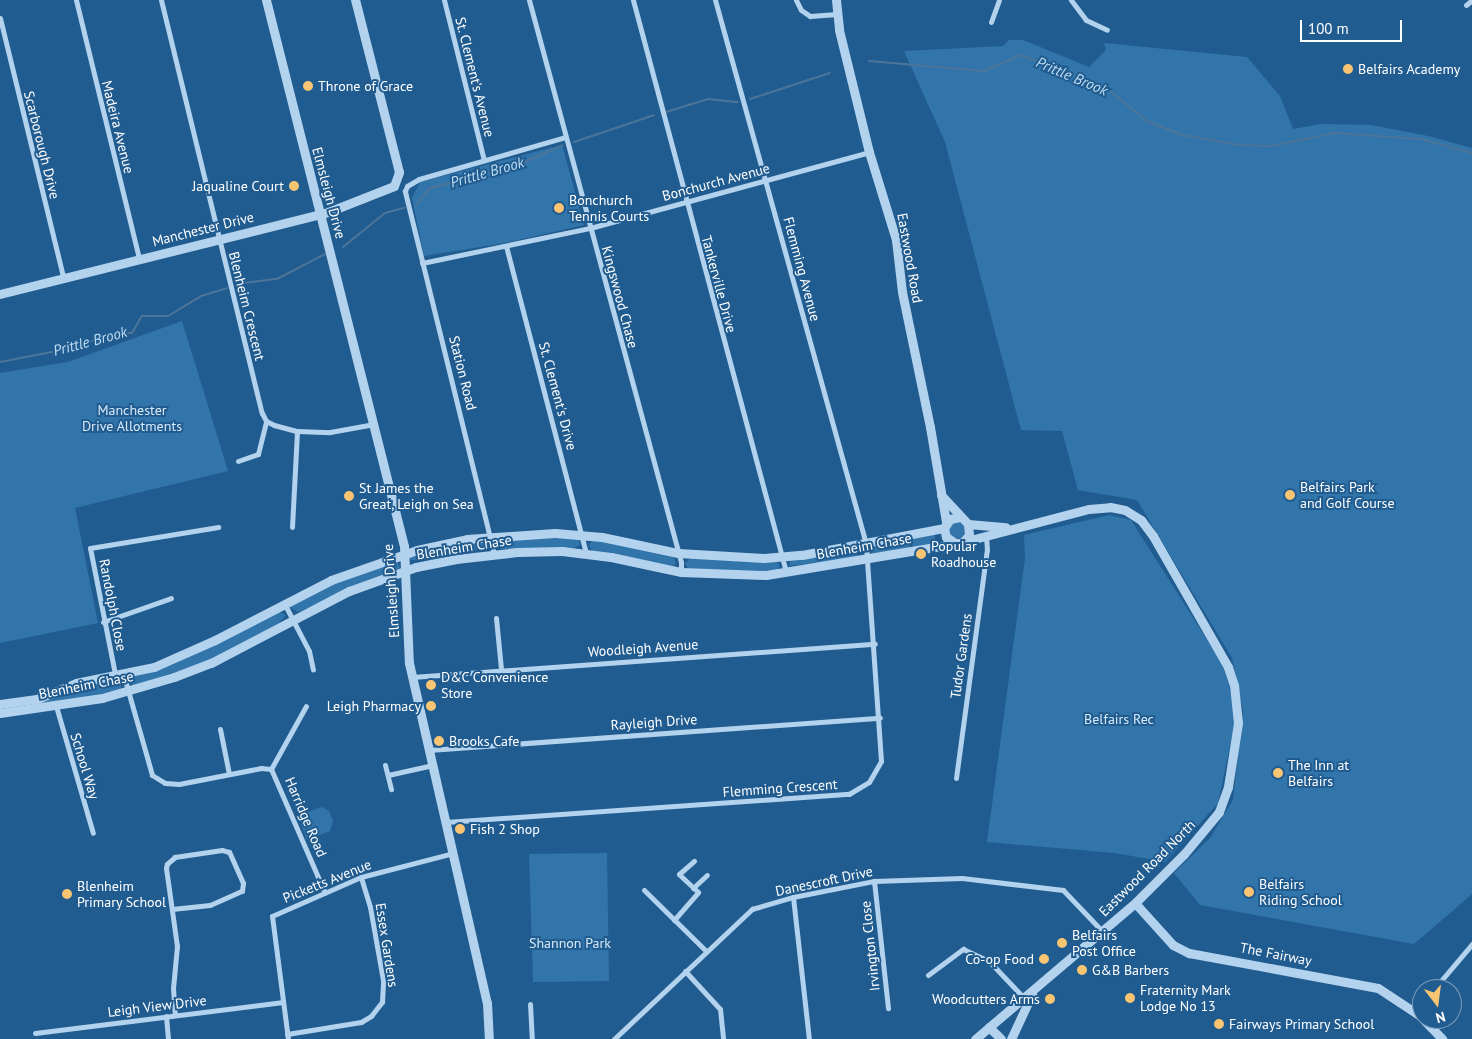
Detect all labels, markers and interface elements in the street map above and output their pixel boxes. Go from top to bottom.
scale bar [1302,10,1404,42]
street label: St. Clement's Avenue [452,14,498,140]
text: 100 m [1308,19,1349,38]
water label: Prittle Brook [1033,53,1111,99]
place label: Belfairs Academy [1358,61,1461,77]
marker: Belfairs Academy [1342,63,1354,75]
place label: Throne of Grace [318,78,413,94]
street label: Madeira Avenue [98,79,138,175]
marker: Throne of Grace [302,80,314,92]
street label: Scarborough Drive [20,89,64,201]
street label: Elmsleigh Drive [309,145,349,241]
water label: Prittle Brook [448,153,526,191]
street label: Bonchurch Avenue [660,160,772,204]
place label: Jaqualine Court [192,178,284,194]
marker: Jaqualine Court [288,180,300,192]
place label: Bonchurch Tennis Courts [569,192,649,224]
marker: Bonchurch Tennis Courts [553,202,565,214]
street label: Manchester Drive [150,208,256,250]
street label: Eastwood Road [894,212,926,304]
street label: Flemming Avenue [780,215,824,323]
street label: Tankerville Drive [698,233,740,335]
street label: Kingswood Chase [598,244,642,350]
street label: Blenheim Crescent [225,250,269,362]
water label: Prittle Brook [51,322,129,360]
street label: Station Road [446,334,480,412]
street label: St. Clement's Drive [535,340,581,452]
park label: Manchester Drive Allotments [82,402,182,434]
place label: Belfairs Park and Golf Course [1300,479,1395,512]
place label: St James the Great, Leigh on Sea [359,480,475,512]
marker: Belfairs Park and Golf Course [1284,489,1296,501]
marker: St James the Great, Leigh on Sea [343,490,355,502]
street label: Blenheim Chase [815,529,913,563]
street label: Blenheim Chase [415,531,513,563]
place label: Popular Roadhouse [931,538,996,570]
street label: Elmsleigh Drive [379,543,403,639]
marker: Popular Roadhouse [915,548,927,560]
street label: Randolph Close [96,558,130,652]
street label: Tudor Gardens [947,612,975,700]
street label: Woodleigh Avenue [587,636,699,660]
street label: Blenheim Chase [37,668,135,702]
place label: D&C Convenience Store [441,669,549,702]
marker: D&C Convenience Store [425,679,437,691]
place label: Leigh Pharmacy [327,698,421,714]
marker: Leigh Pharmacy [425,700,437,712]
street label: Rayleigh Drive [610,711,698,733]
park label: Belfairs Rec [1084,711,1154,727]
street label: School Way [67,731,103,801]
place label: Brooks Cafe [449,733,519,749]
marker: Brooks Cafe [433,735,445,747]
place label: The Inn at Belfairs [1288,757,1349,790]
marker: The Inn at Belfairs [1272,767,1284,779]
street label: Harridge Road [282,775,330,859]
street label: Flemming Crescent [722,776,838,800]
street label: Eastwood Road North [1095,816,1199,920]
place label: Fish 2 Shop [470,821,540,837]
marker: Fish 2 Shop [454,823,466,835]
street label: Picketts Avenue [280,856,374,906]
street label: Danescroft Drive [774,862,874,900]
place label: Belfairs Riding School [1259,876,1342,909]
place label: Blenheim Primary School [77,878,167,910]
marker: Belfairs Riding School [1243,886,1255,898]
marker: Blenheim Primary School [61,888,73,900]
street label: Irvington Close [857,900,883,992]
street label: Essex Gardens [372,901,402,989]
place label: Belfairs Post Office [1072,927,1136,960]
park label: Shannon Park [529,935,611,951]
marker: Belfairs Post Office [1056,937,1068,949]
street label: The Fairway [1239,939,1313,969]
place label: Co-op Food [965,951,1034,967]
marker: Co-op Food [1038,953,1050,965]
place label: G&B Barbers [1092,962,1169,978]
marker: G&B Barbers [1076,964,1088,976]
north arrow [1412,979,1462,1029]
place label: Fraternity Mark Lodge No 13 [1140,982,1231,1014]
place label: Woodcutters Arms [932,991,1040,1007]
street label: Leigh View Drive [106,992,208,1020]
marker: Fraternity Mark Lodge No 13 [1124,992,1136,1004]
marker: Woodcutters Arms [1044,993,1056,1005]
text: N [1434,1008,1447,1027]
place label: Fairways Primary School [1229,1016,1375,1032]
marker: Fairways Primary School [1213,1018,1225,1030]

